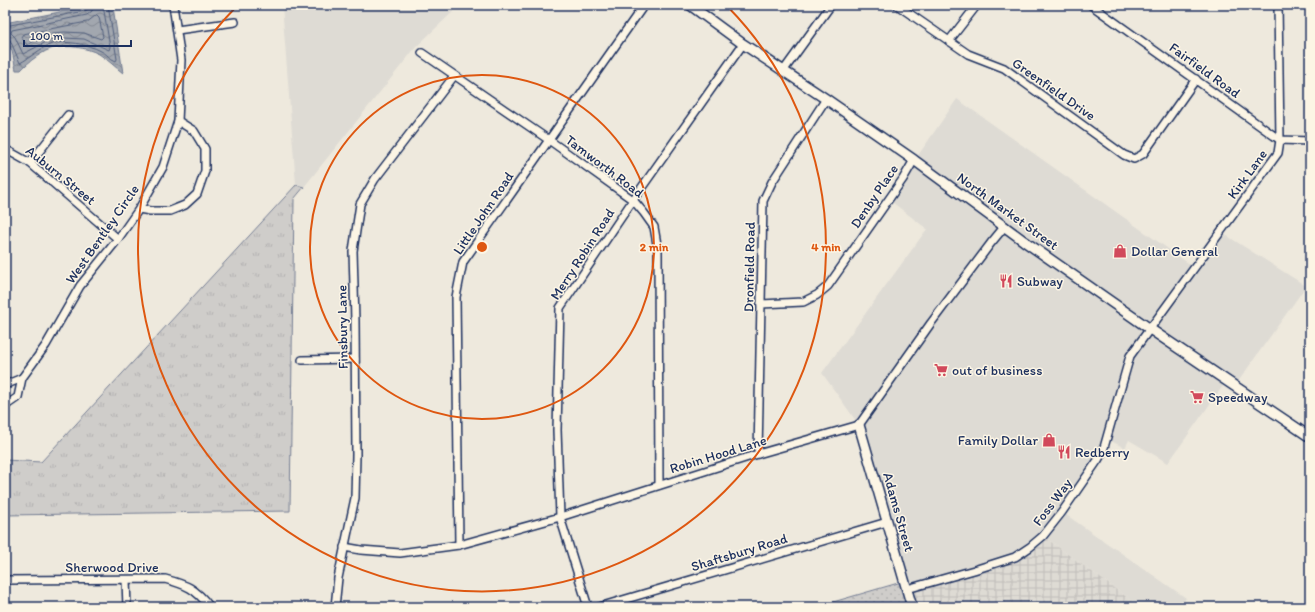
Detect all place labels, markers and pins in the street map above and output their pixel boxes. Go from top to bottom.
centre of rings [475,240,489,254]
shop icon: Dollar General [1112,243,1128,259]
place label: Dollar General [1131,243,1218,260]
restaurant icon: Subway [998,273,1014,289]
place label: Subway [1017,273,1063,290]
supermarket icon: out of business [933,362,949,378]
place label: out of business [952,362,1042,379]
supermarket icon: Speedway [1189,389,1205,405]
place label: Speedway [1208,389,1268,406]
place label: Family Dollar [958,432,1038,449]
shop icon: Family Dollar [1041,432,1057,448]
restaurant icon: Redberry [1056,444,1072,460]
place label: Redberry [1075,444,1130,461]

